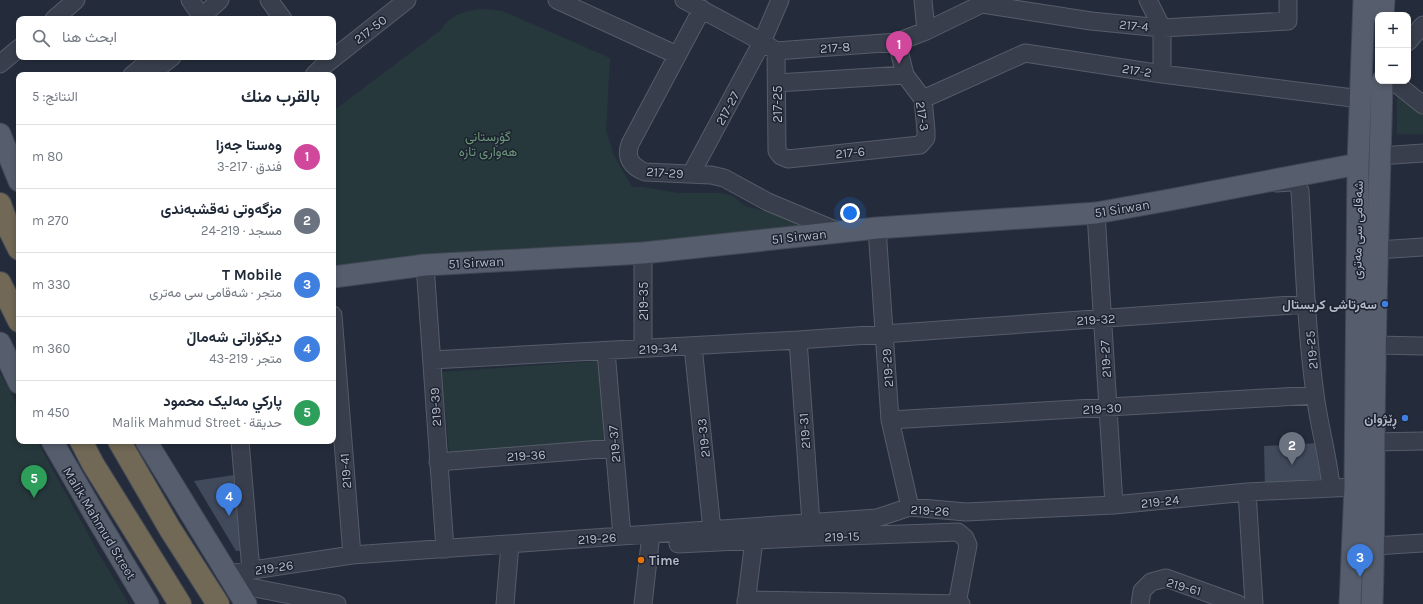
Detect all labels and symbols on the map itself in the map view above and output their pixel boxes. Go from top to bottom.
street label: 217-50 [351,12,390,47]
street label: 217-4 [1118,16,1150,35]
pin: 1 [886,31,912,64]
street label: 217-8 [819,39,851,56]
street label: 217-2 [1121,61,1153,80]
street label: 217-25 [770,85,785,123]
street label: 217-27 [712,89,743,128]
street label: 217-3 [913,100,932,132]
park label: گۆڕستانی هەواری تازە [459,129,517,160]
street label: 217-6 [834,143,866,162]
street label: 217-29 [646,164,684,181]
street label: شەقامی سی مەتری [1349,181,1367,279]
street label: 51 Sirwan [1093,197,1151,220]
your location [840,203,860,223]
street label: 51 Sirwan [771,226,827,247]
street label: 51 Sirwan [448,254,504,271]
street label: 219-35 [636,282,651,320]
place label: سەرتاشی کریستال [1282,297,1377,313]
marker: سەرتاشی کریستال [1380,299,1390,309]
street label: 219-32 [1076,311,1116,328]
street label: 219-25 [1302,330,1321,370]
street label: 219-34 [638,340,678,357]
street label: 219-27 [1097,340,1114,378]
street label: 219-29 [879,348,896,388]
street label: 219-39 [427,387,444,427]
street label: 219-30 [1082,400,1122,417]
place label: ڕێژوان [1364,411,1397,429]
street label: 219-31 [796,413,813,449]
marker: ڕێژوان [1400,413,1410,423]
street label: 219-33 [694,418,713,458]
street label: 219-37 [605,425,624,463]
pin: 2 [1279,432,1305,465]
street label: 219-36 [506,447,546,464]
street label: 219-41 [337,453,354,489]
street label: Malik Mahmud Street [60,464,139,582]
pin: 5 [21,465,47,498]
pin: 4 [216,483,242,516]
street label: 219-24 [1140,492,1180,511]
street label: 219-26 [910,502,950,519]
street label: 219-15 [824,528,860,545]
street label: 219-26 [577,530,617,547]
pin: 3 [1347,544,1373,577]
place label: Time [649,553,680,568]
marker: Time [636,555,646,565]
street label: 219-26 [254,557,294,578]
street label: 219-61 [1165,574,1203,599]

